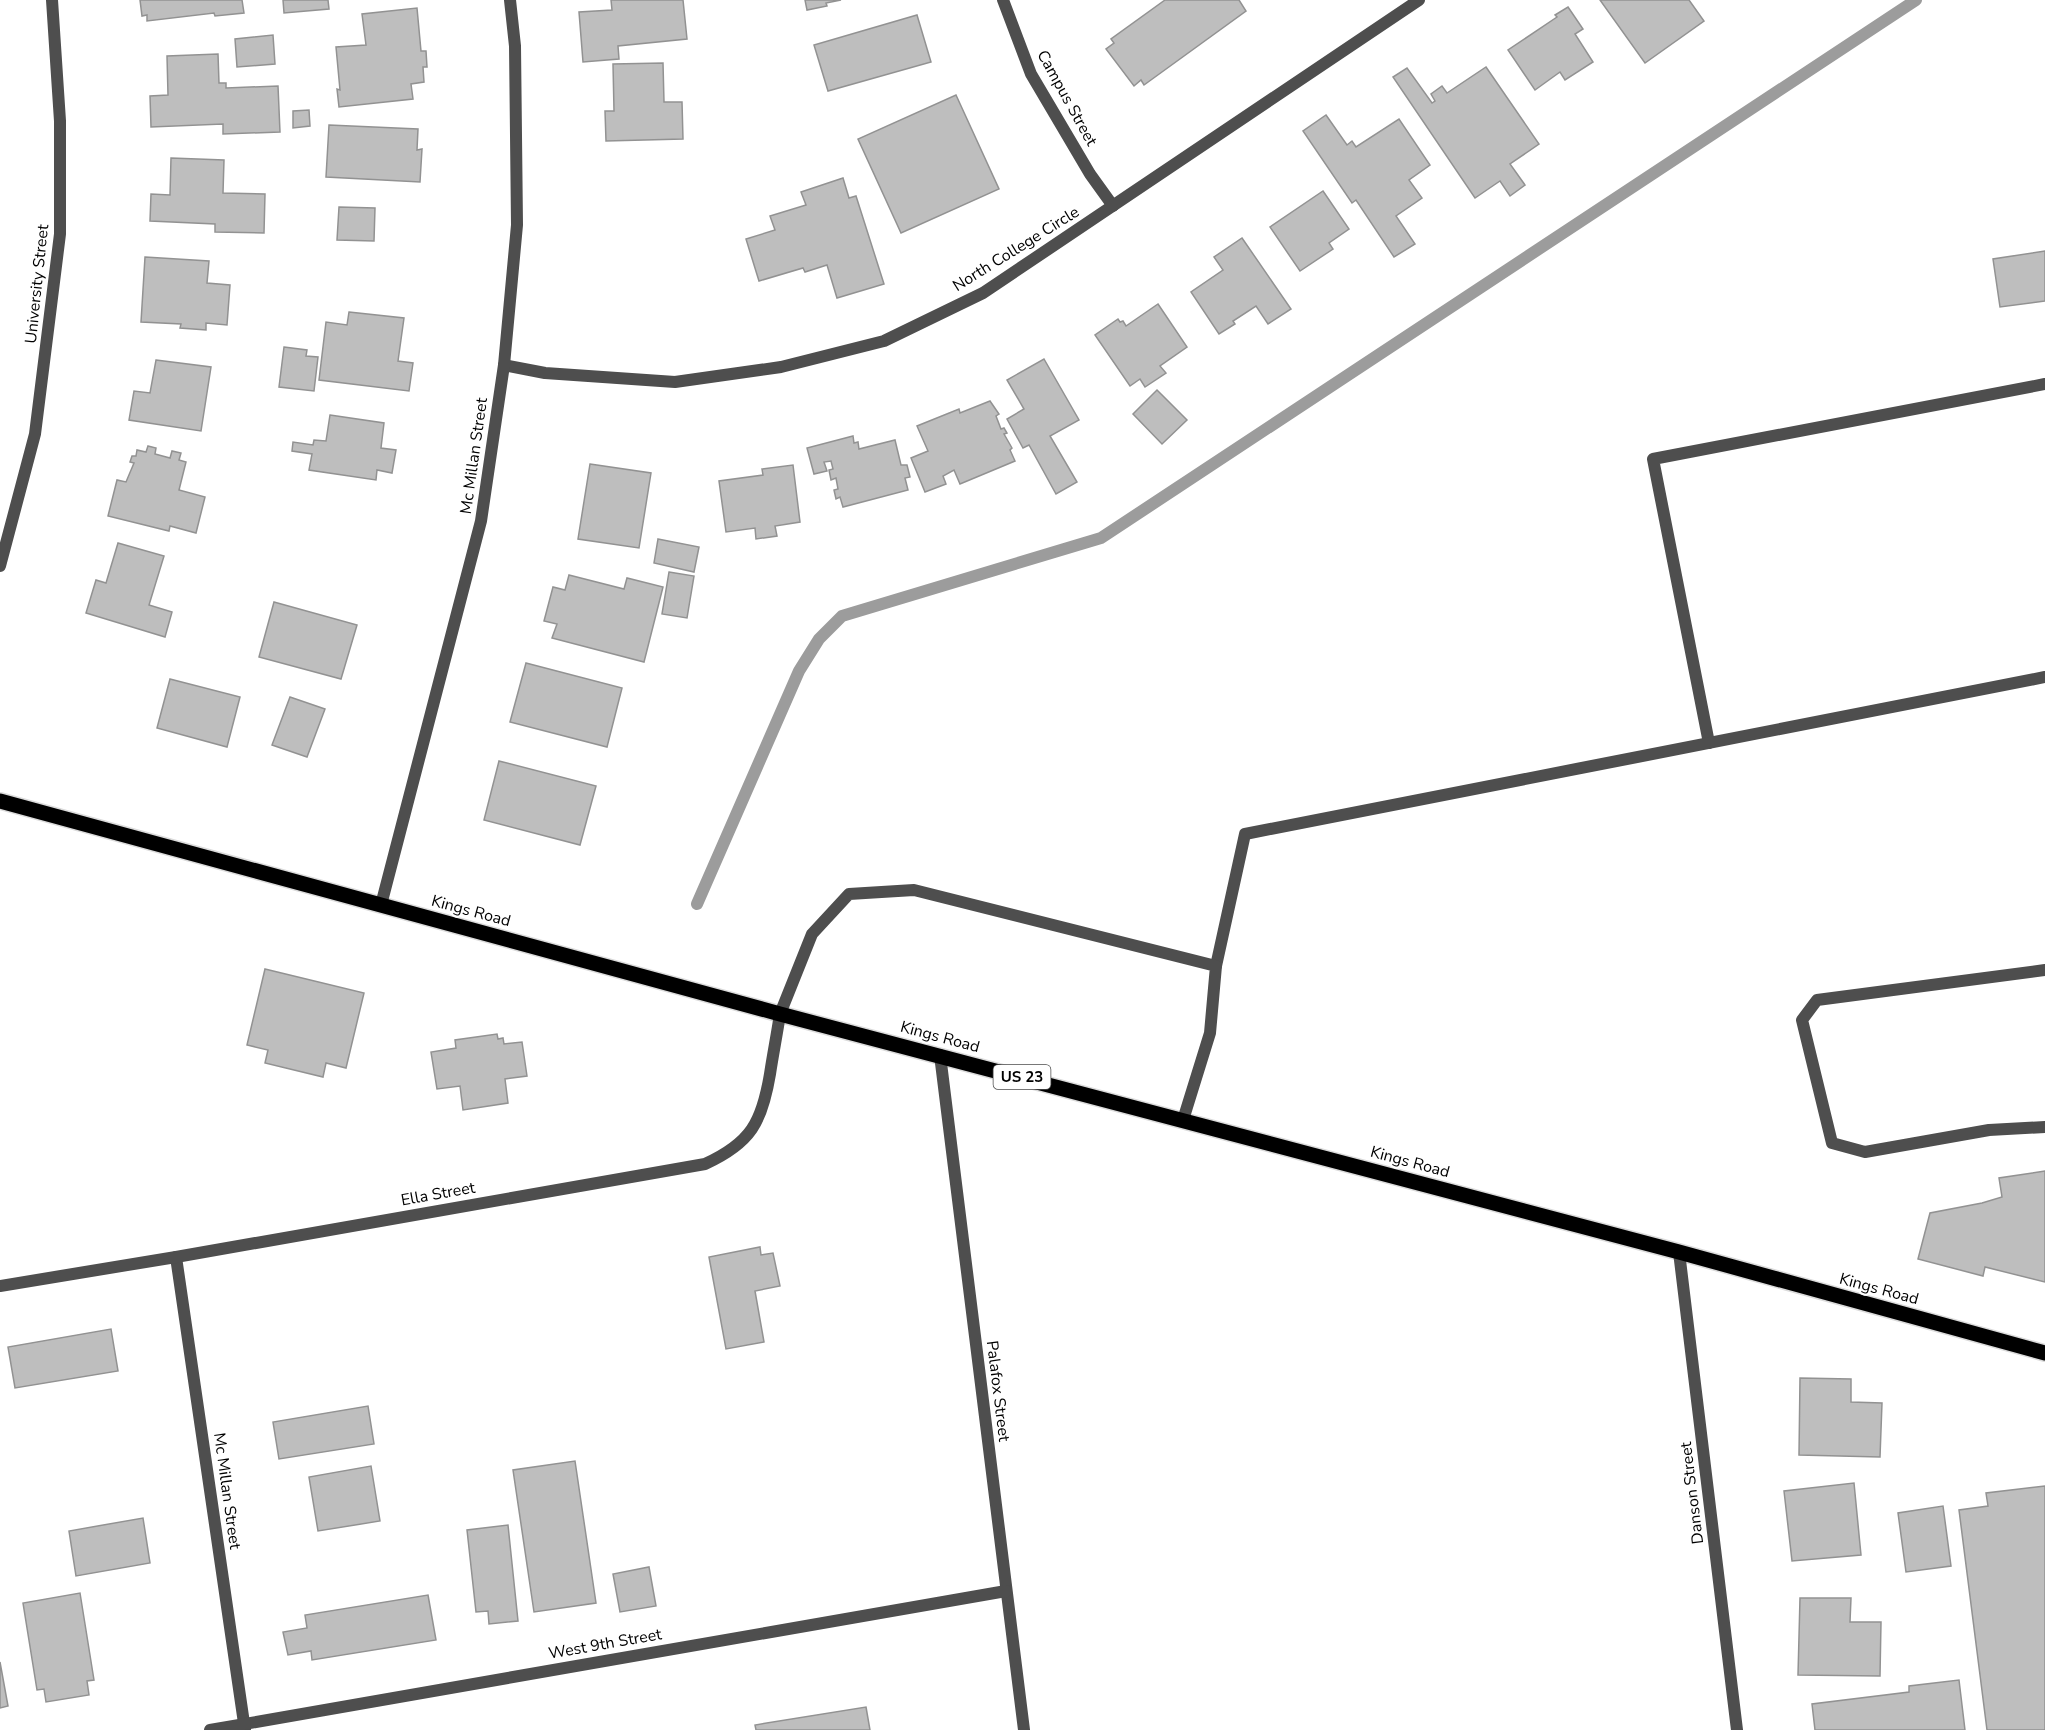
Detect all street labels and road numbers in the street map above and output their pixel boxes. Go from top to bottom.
street label: Campus Street [1032,46,1103,150]
street label: North College Circle [949,201,1083,297]
street label: University Street [20,223,54,345]
street label: Mc Millan Street [455,396,493,516]
street label: Kings Road [429,890,513,932]
street label: Kings Road [898,1016,982,1058]
road number: US 23 [994,1065,1050,1089]
street label: Kings Road [1368,1141,1452,1183]
street label: Ella Street [399,1177,477,1211]
street label: Kings Road [1837,1268,1921,1310]
street label: Palafox Street [981,1339,1015,1443]
street label: Mc Millan Street [208,1431,246,1551]
street label: Danson Street [1675,1440,1709,1545]
street label: West 9th Street [547,1623,664,1665]

